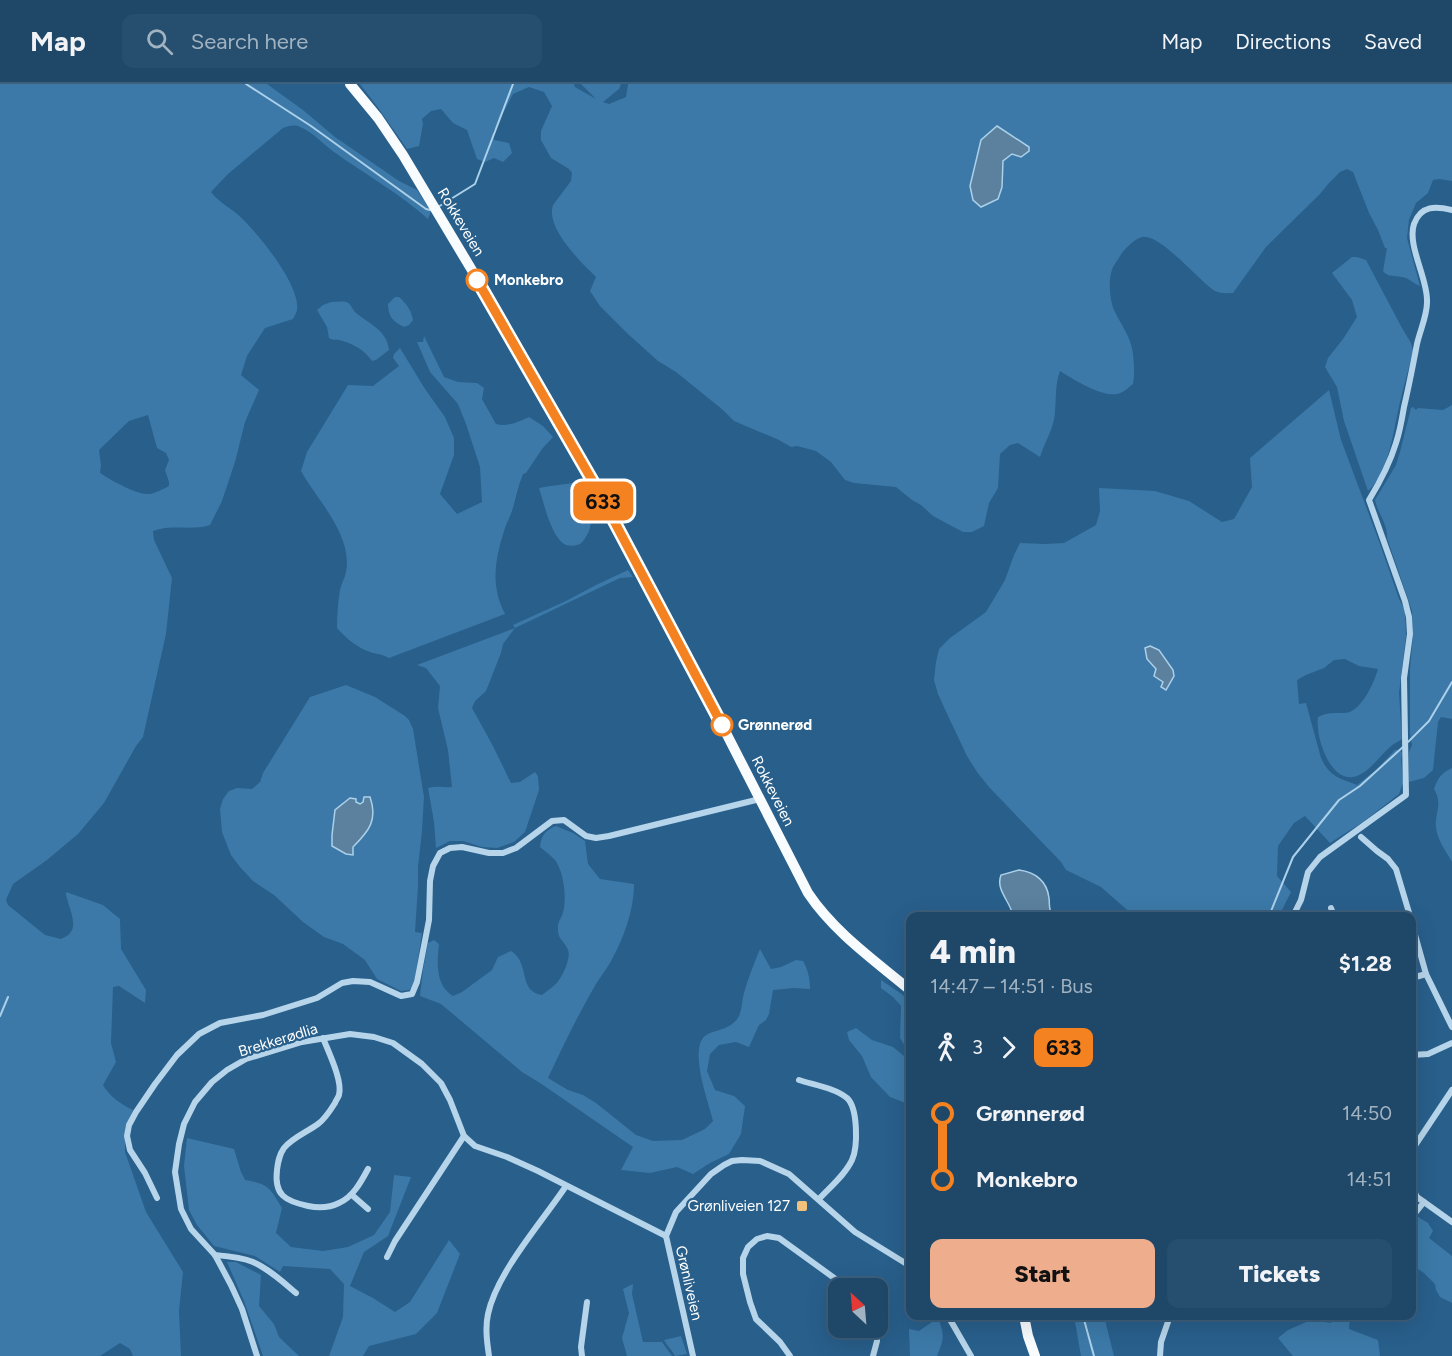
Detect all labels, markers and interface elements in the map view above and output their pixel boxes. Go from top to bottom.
search box [122,14,542,68]
text: Map [30,24,86,58]
icon: search [143,25,176,58]
text: Search here [191,28,308,55]
text: Map [1161,29,1202,54]
text: Directions [1235,29,1331,54]
text: Saved [1364,29,1422,54]
street label: Rokkeveien [434,185,488,259]
marker: Monkebro [466,269,488,291]
place label: Monkebro [494,271,564,289]
line badge: 633 [568,482,638,520]
text: 633 [585,489,621,514]
marker: Grønnerød [711,714,733,736]
place label: Grønnerød [738,716,812,734]
street label: Rokkeveien [748,753,798,829]
text: 4 min [930,932,1016,971]
text: $1.28 [1339,950,1392,977]
text: 14:47 – 14:51 · Bus [930,974,1093,998]
street label: Brekkerødlia [236,1019,320,1061]
icon: walk [930,1031,963,1064]
icon: forward [992,1031,1025,1064]
text: 3 [972,1035,983,1059]
text: 633 [1046,1035,1081,1060]
text: Grønnerød [976,1100,1085,1127]
text: 14:50 [1342,1101,1392,1125]
text: Monkebro [976,1166,1078,1193]
text: 14:51 [1347,1167,1392,1191]
place label: Grønliveien 127 [687,1197,790,1215]
marker: Grønliveien 127 [795,1199,809,1213]
button: Start [930,1239,1155,1308]
button: Tickets [1167,1239,1392,1308]
street label: Grønliveien [672,1244,706,1322]
north arrow [828,1278,888,1338]
map controls [828,1278,888,1338]

